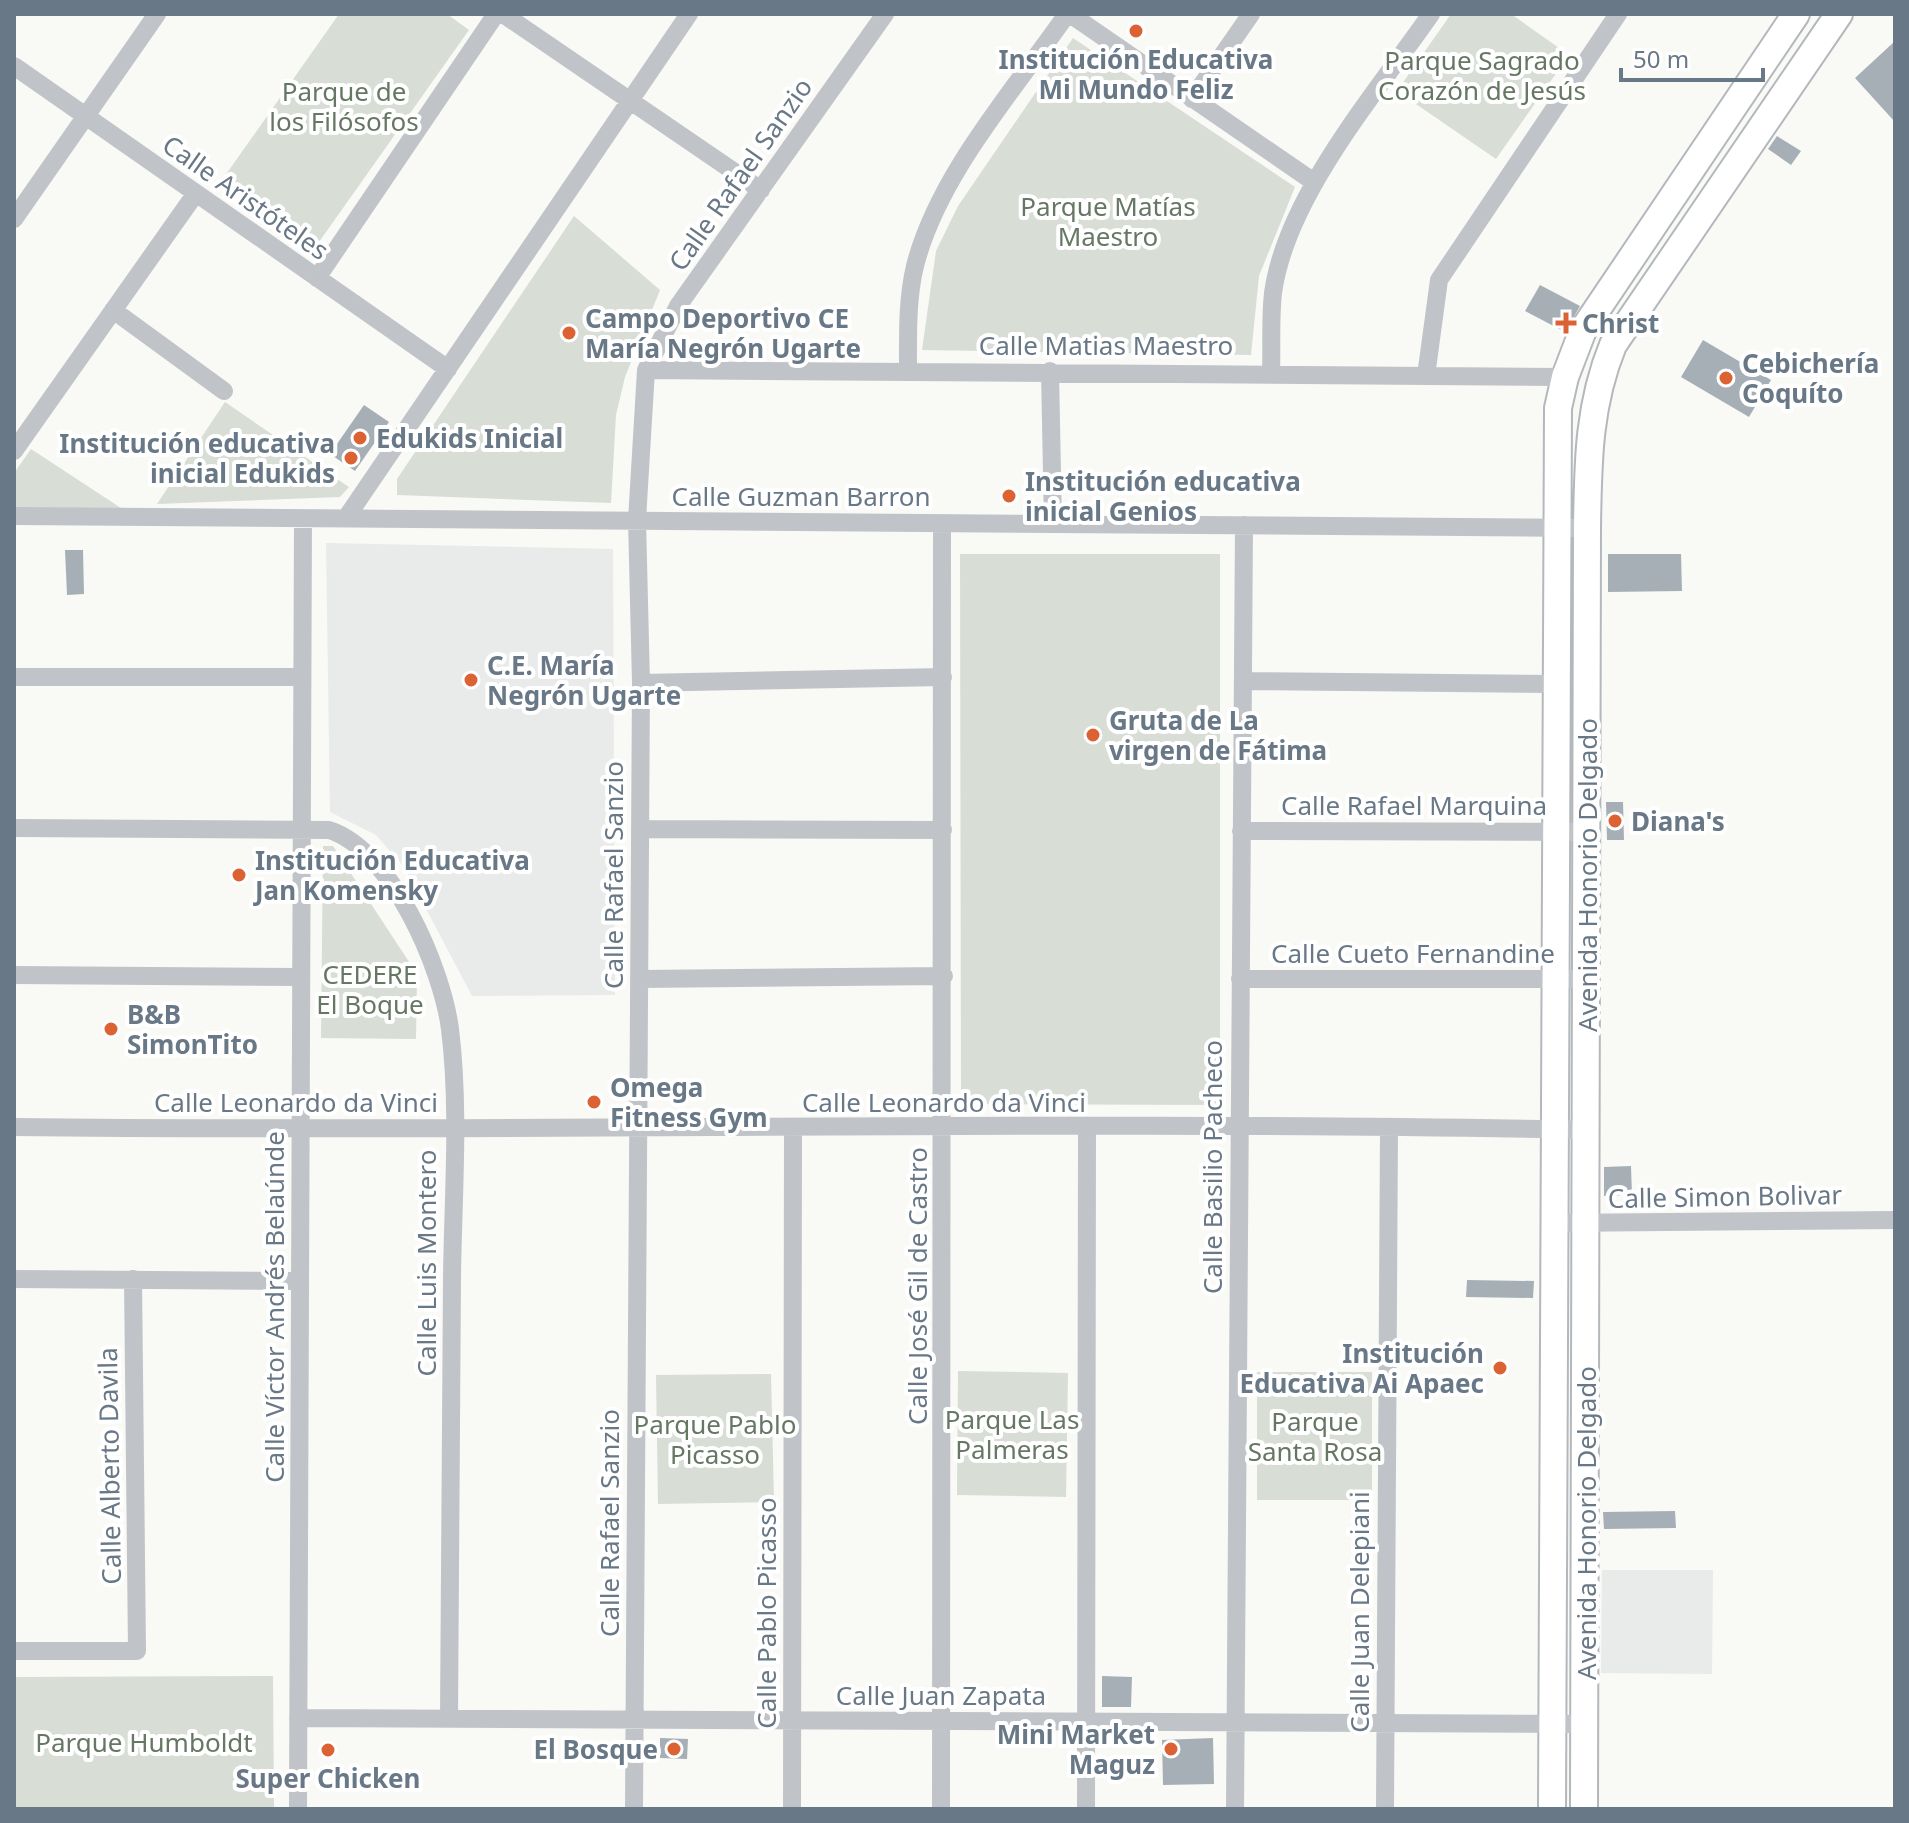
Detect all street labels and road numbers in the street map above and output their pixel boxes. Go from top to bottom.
street label: Calle Rafael Sanzio [660,70,820,278]
street label: Calle Aristóteles [156,126,336,268]
street label: Calle Matias Maestro [979,327,1233,363]
street label: Calle Guzman Barron [671,478,931,514]
street label: Avenida Honorio Delgado [1569,718,1605,1032]
street label: Calle Rafael Sanzio [595,761,631,989]
street label: Calle Rafael Marquina [1281,787,1547,823]
street label: Calle Cueto Fernandine [1271,935,1555,971]
street label: Calle Basilio Pacheco [1194,1040,1230,1294]
street label: Calle Leonardo da Vinci [154,1084,438,1120]
street label: Calle Leonardo da Vinci [802,1084,1086,1120]
street label: Calle Víctor Andrés Belaúnde [256,1131,292,1483]
street label: Calle José Gil de Castro [899,1147,935,1425]
street label: Calle Luis Montero [408,1150,444,1376]
street label: Calle Simon Bolivar [1608,1176,1843,1216]
street label: Calle Alberto Davila [89,1347,129,1585]
street label: Avenida Honorio Delgado [1568,1366,1604,1680]
street label: Calle Rafael Sanzio [591,1409,627,1637]
street label: Calle Juan Delepiani [1341,1491,1377,1733]
street label: Calle Pablo Picasso [748,1497,784,1729]
street label: Calle Juan Zapata [836,1677,1046,1713]

